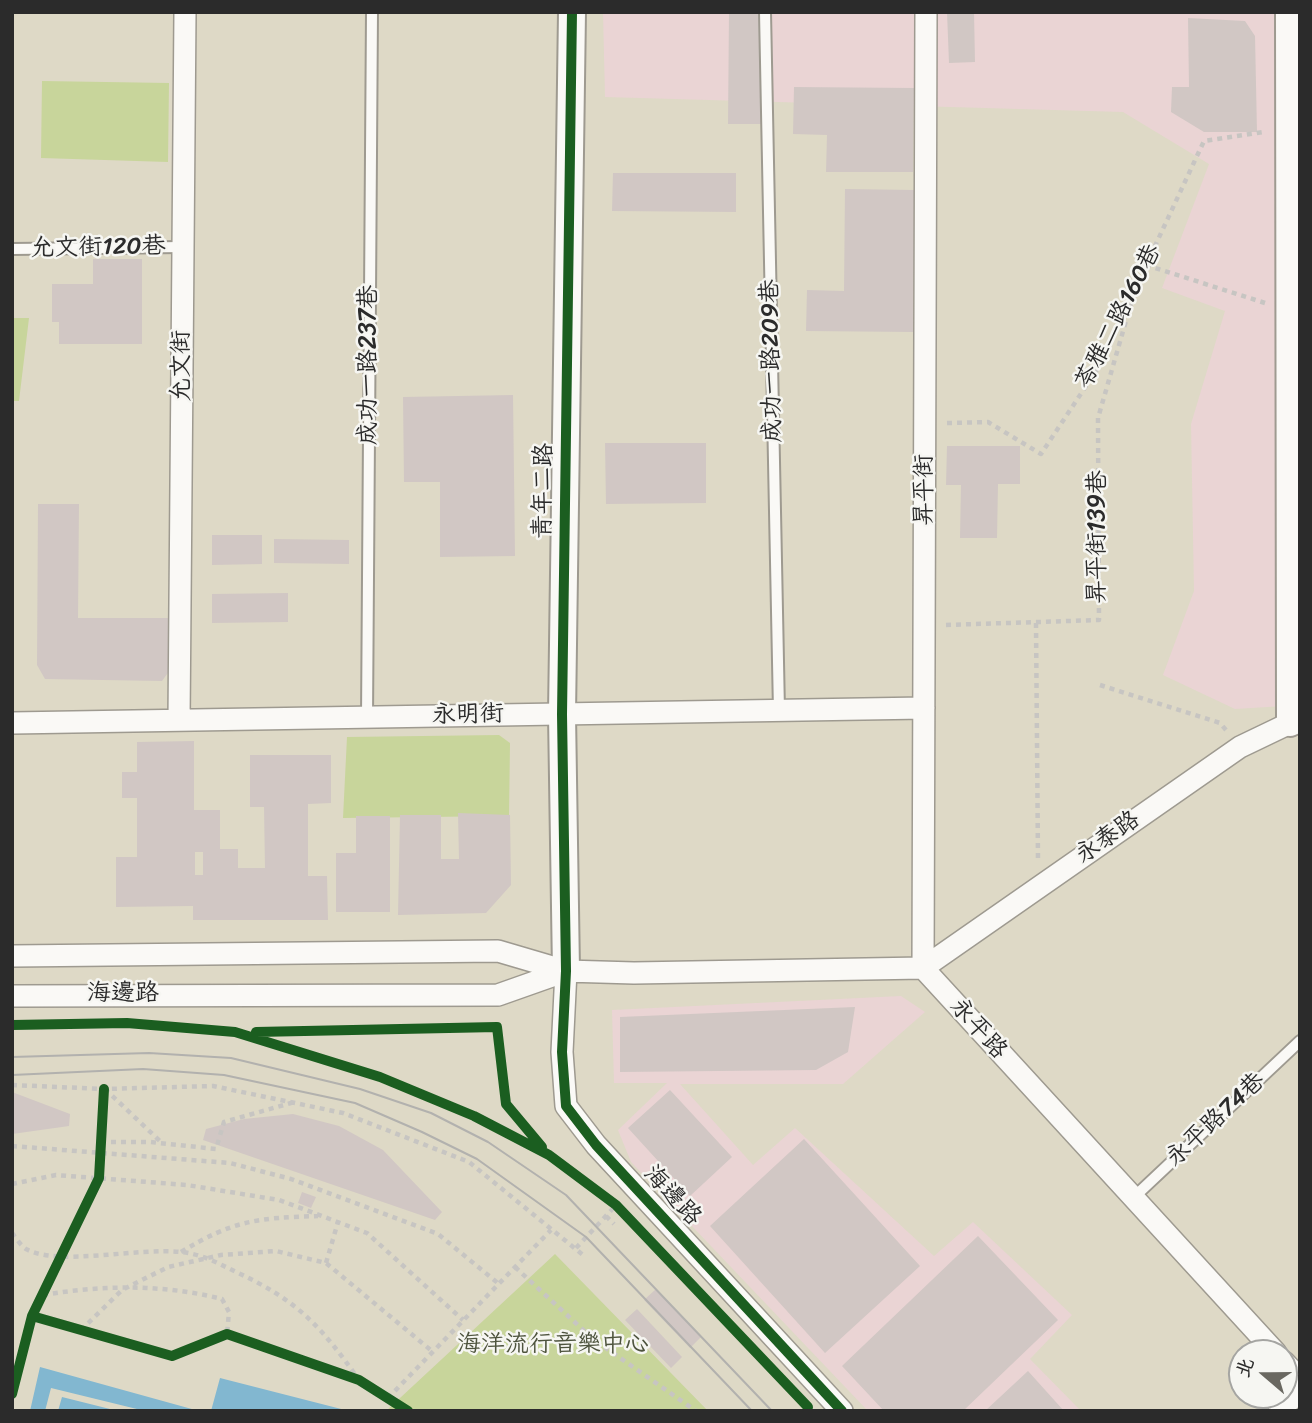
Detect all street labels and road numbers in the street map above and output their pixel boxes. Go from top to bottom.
street label: 允文街120巷 [30,232,166,264]
street label: 苓雅二路160巷 [1070,240,1168,394]
street label: 成功一路209巷 [756,279,788,443]
street label: 成功一路237巷 [355,285,383,445]
street label: 允文街 [168,330,196,402]
street label: 青年二路 [529,443,559,539]
street label: 昇平街 [911,454,939,526]
street label: 昇平街139巷 [1084,470,1112,604]
street label: 永明街 [432,700,504,730]
street label: 永泰路 [1070,806,1146,870]
street label: 海邊路 [87,980,159,1008]
street label: 永平路 [943,993,1013,1065]
street label: 永平路74巷 [1161,1067,1271,1173]
street label: 海邊路 [637,1160,707,1232]

